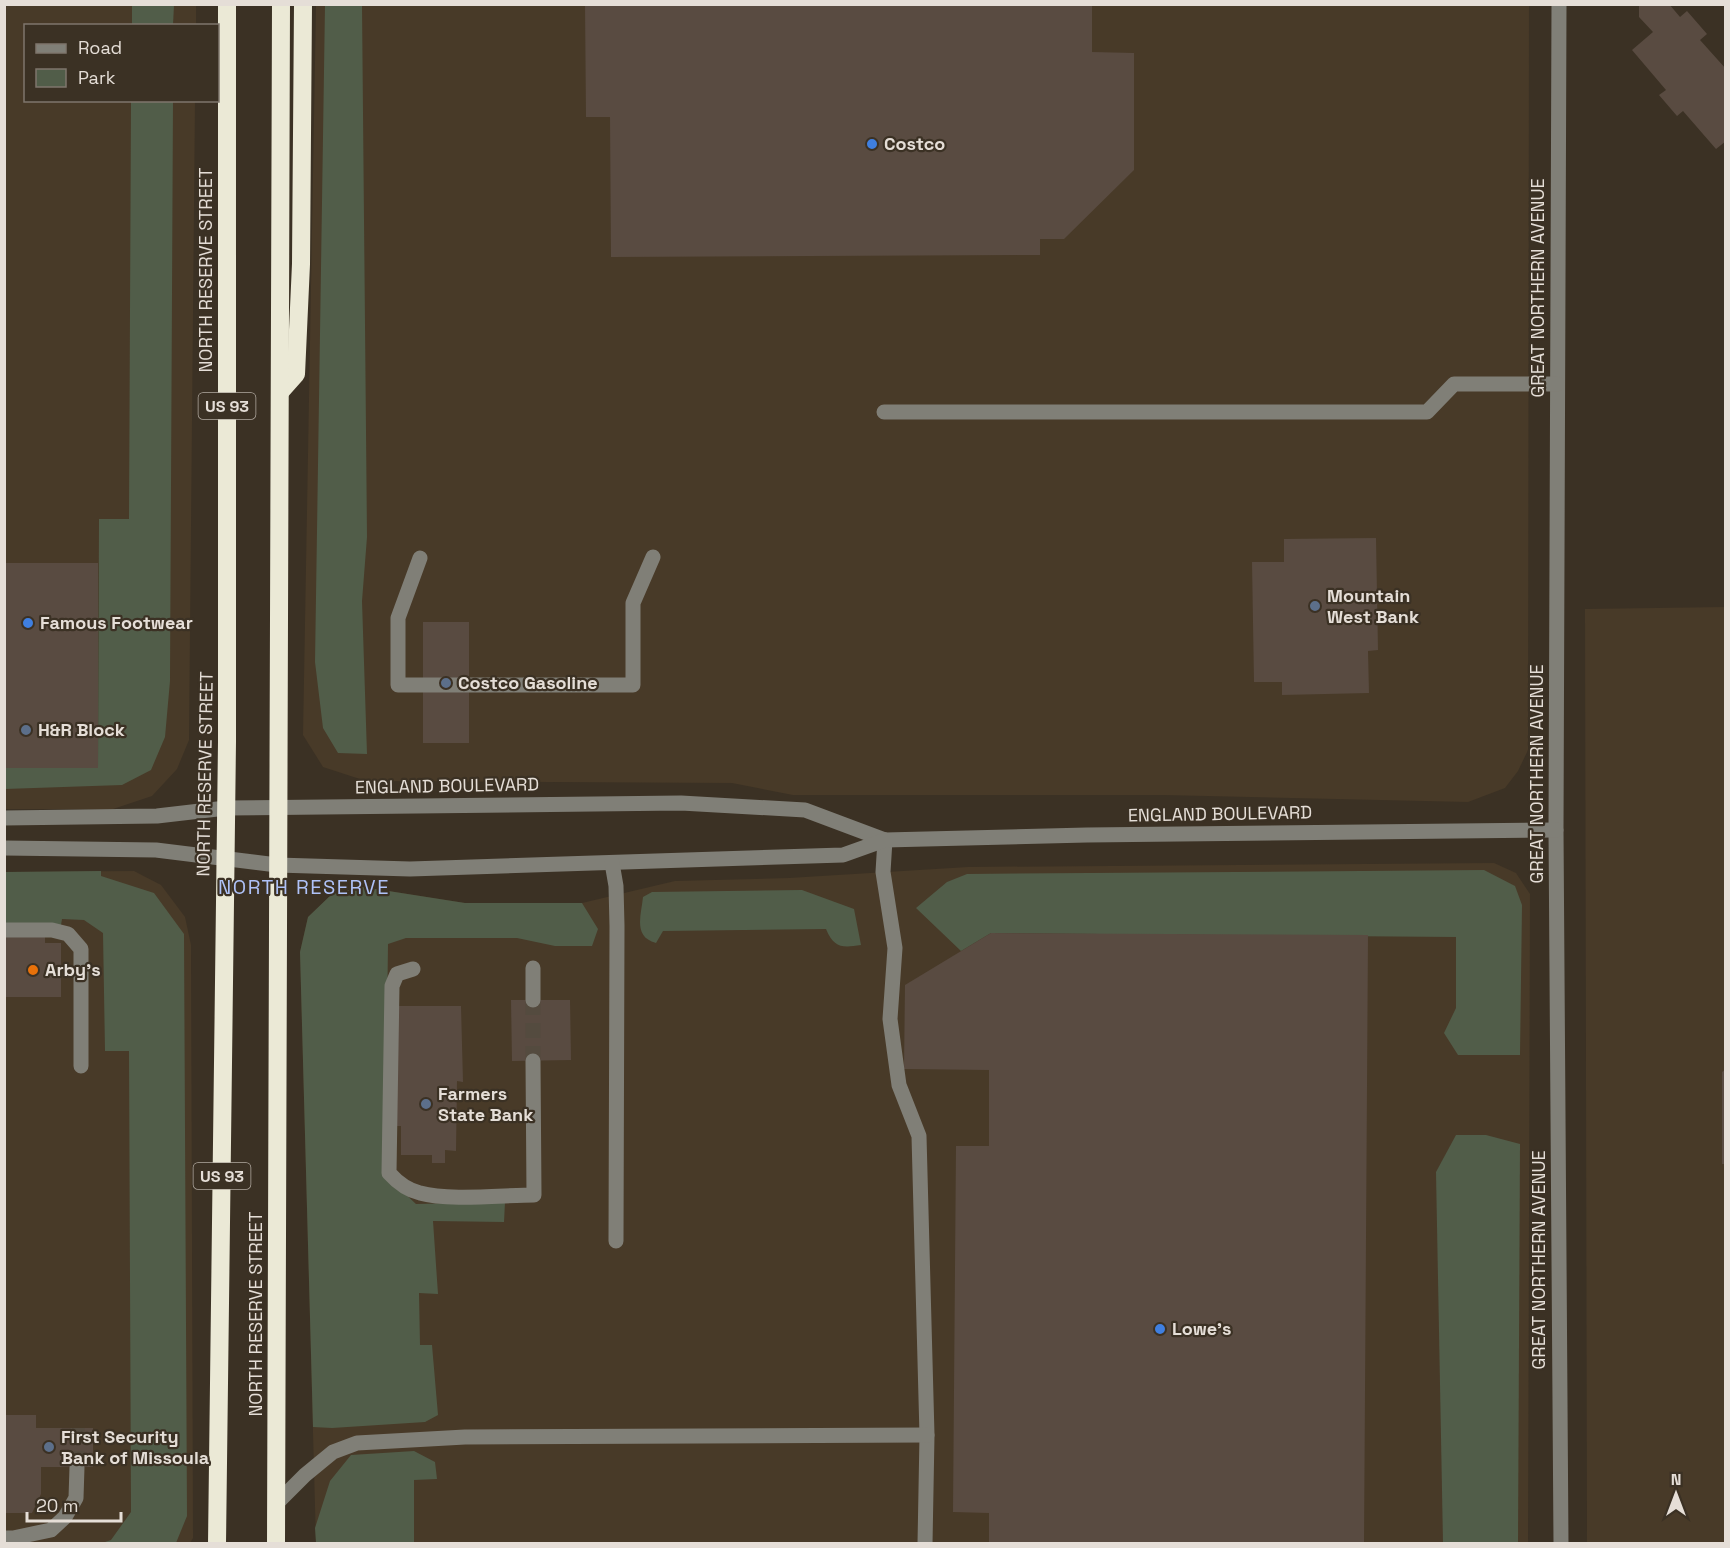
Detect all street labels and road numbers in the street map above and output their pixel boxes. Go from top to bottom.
street label: NORTH RESERVE STREET [194,167,217,373]
street label: GREAT NORTHERN AVENUE [1526,178,1549,398]
road number: US 93 [198,393,256,419]
street label: GREAT NORTHERN AVENUE [1525,664,1548,884]
street label: NORTH RESERVE STREET [191,671,218,877]
street label: ENGLAND BOULEVARD [355,772,539,799]
street label: ENGLAND BOULEVARD [1128,800,1312,827]
street label: GREAT NORTHERN AVENUE [1527,1150,1550,1370]
road number: US 93 [194,1163,250,1189]
street label: NORTH RESERVE STREET [244,1211,267,1417]

